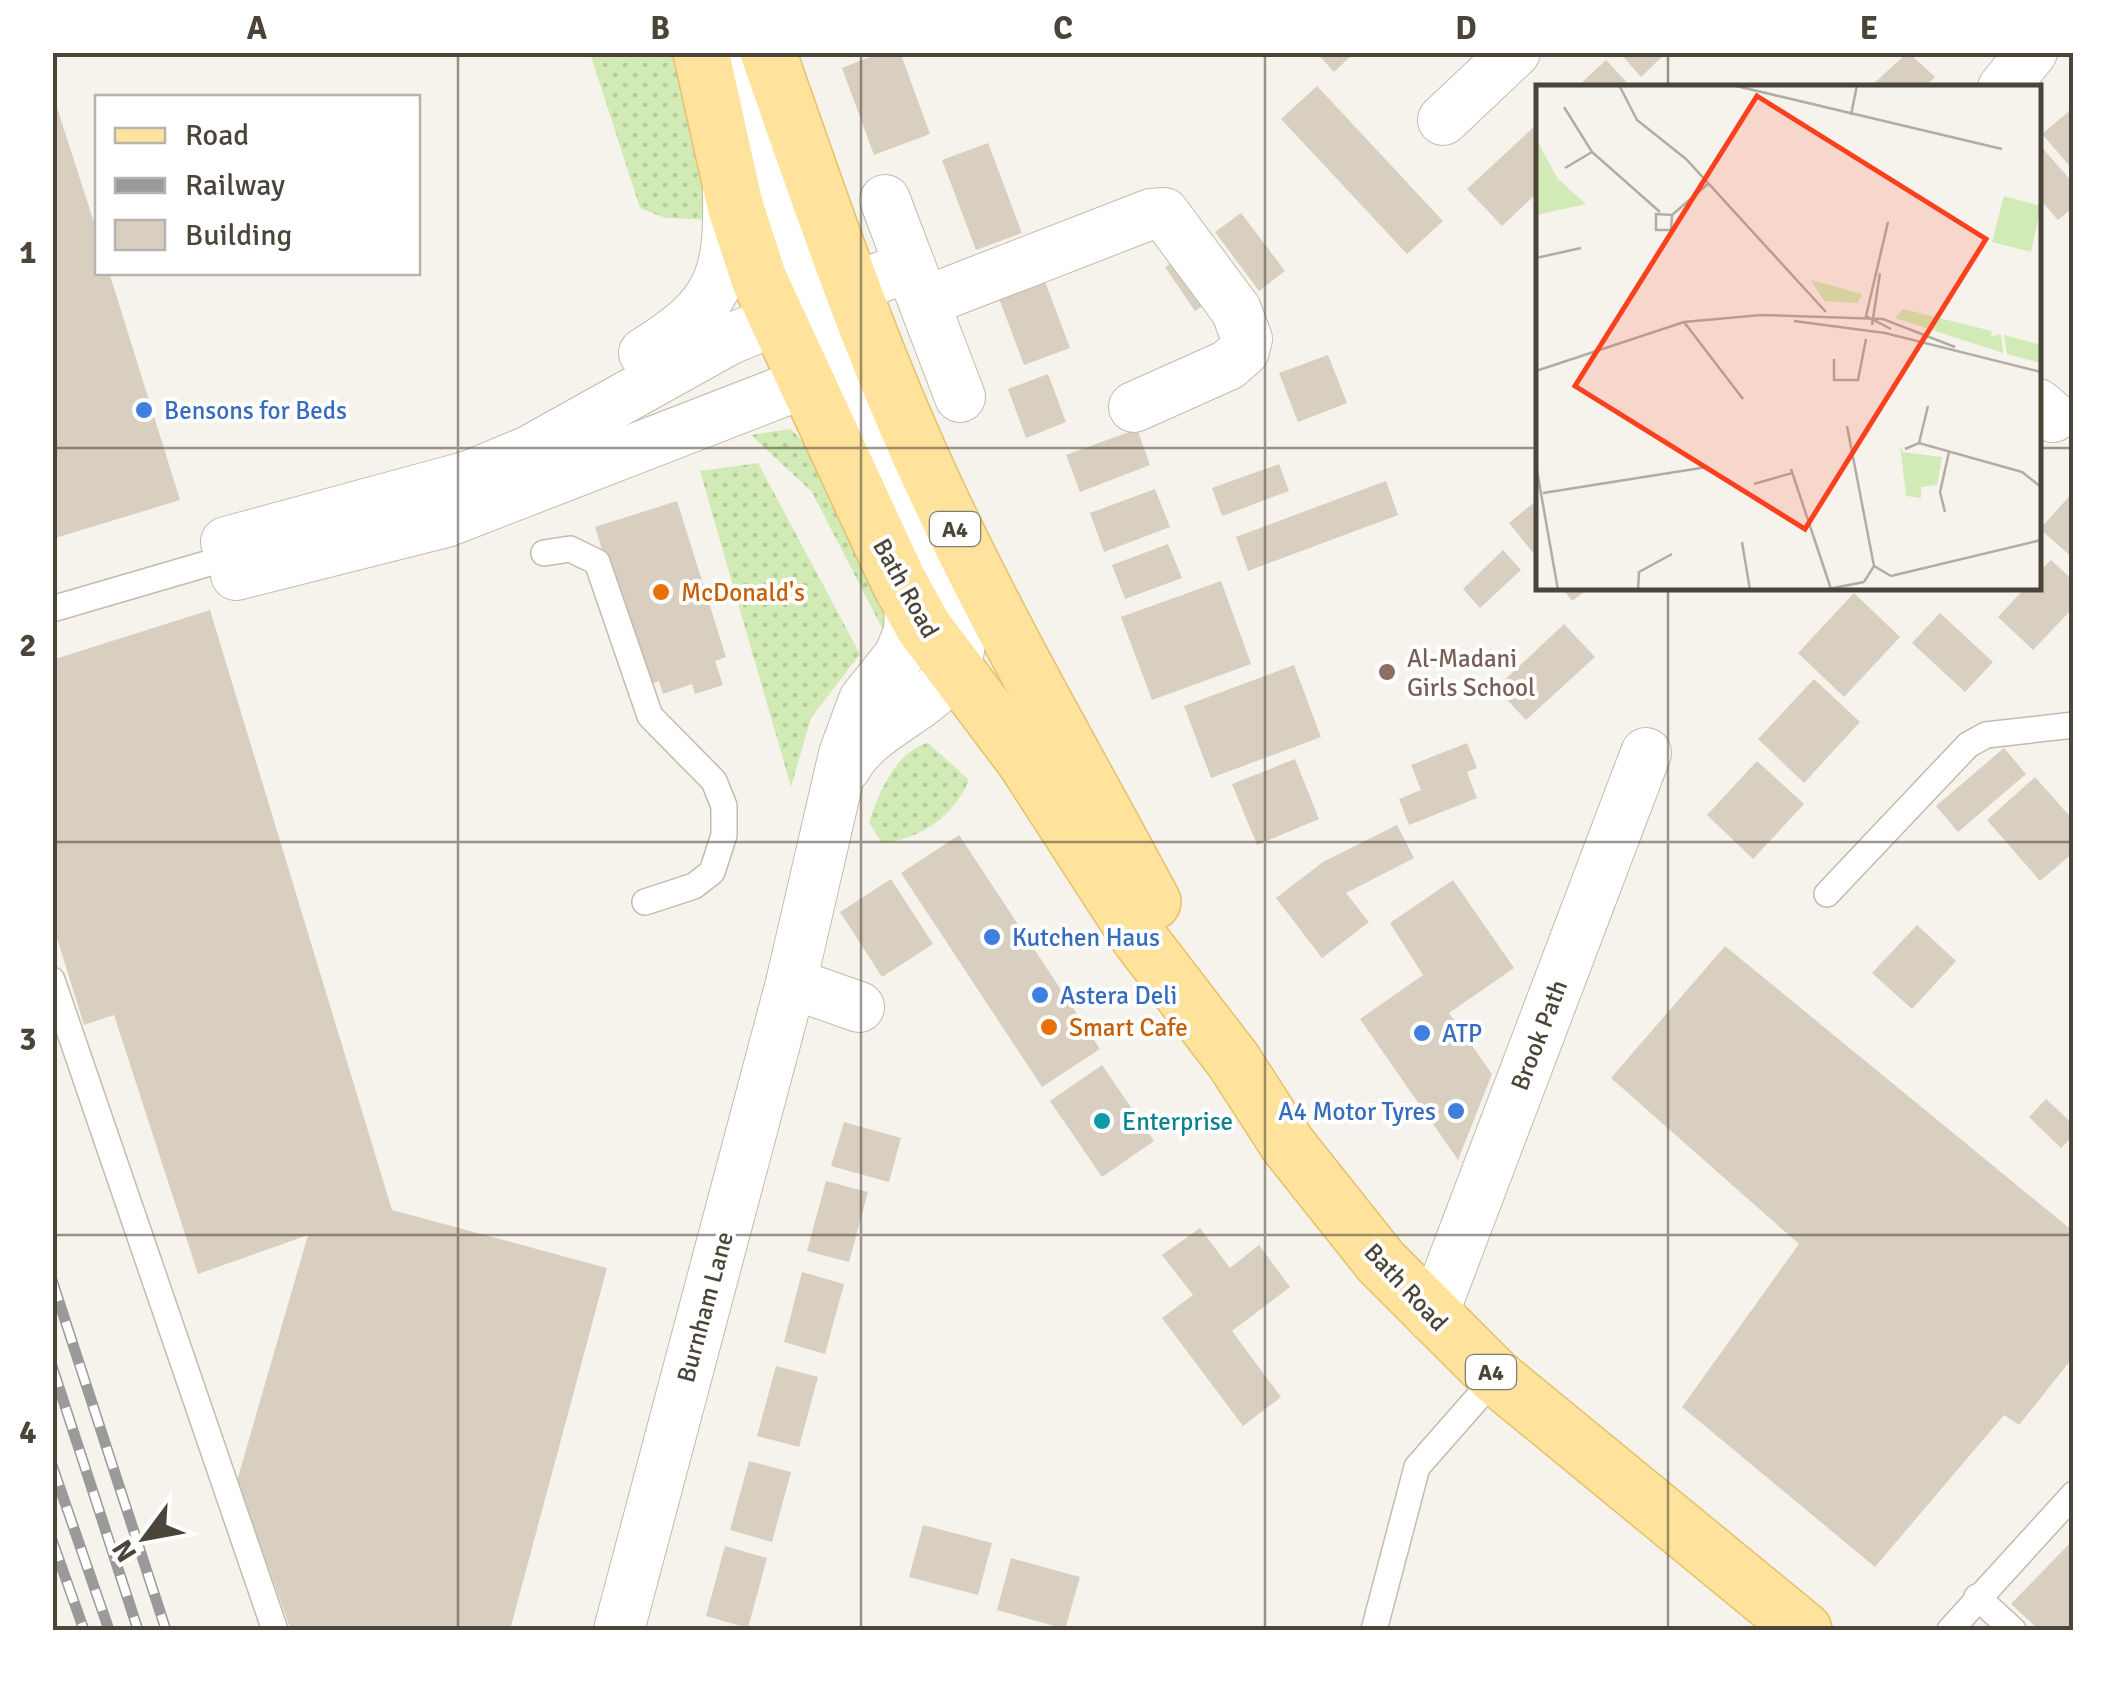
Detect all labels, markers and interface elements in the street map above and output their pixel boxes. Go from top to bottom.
text: A [247,9,268,48]
text: B [650,9,670,48]
text: C [1053,9,1073,48]
text: D [1455,9,1477,48]
text: E [1860,9,1878,48]
inset map [1536,85,2041,590]
legend [95,95,420,275]
text: Road [185,117,249,154]
text: Railway [185,167,285,204]
text: Building [185,217,292,254]
text: 1 [19,233,37,272]
place label: Bensons for Beds [164,395,347,426]
marker: Bensons for Beds [133,399,155,421]
road number: A4 [930,512,980,546]
street label: Bath Road [866,533,946,643]
place label: McDonald's [681,577,805,608]
marker: McDonald's [650,581,672,603]
text: 2 [19,626,37,665]
place label: Al-Madani Girls School [1407,643,1535,703]
marker: Al-Madani Girls School [1376,661,1398,683]
place label: Kutchen Haus [1012,922,1160,953]
marker: Kutchen Haus [981,926,1003,948]
street label: Brook Path [1504,975,1574,1095]
place label: Astera Deli [1060,980,1177,1011]
marker: Astera Deli [1029,984,1051,1006]
place label: Smart Cafe [1069,1012,1188,1043]
marker: Smart Cafe [1038,1016,1060,1038]
place label: ATP [1442,1018,1482,1049]
text: 3 [19,1020,37,1059]
marker: ATP [1411,1022,1433,1044]
place label: A4 Motor Tyres [1278,1096,1436,1127]
marker: A4 Motor Tyres [1445,1100,1467,1122]
place label: Enterprise [1122,1106,1233,1137]
marker: Enterprise [1091,1110,1113,1132]
street label: Burnham Lane [670,1228,740,1386]
street label: Bath Road [1358,1237,1454,1337]
road number: A4 [1466,1355,1516,1389]
text: 4 [19,1413,37,1452]
north arrow [95,1488,195,1588]
text: N [105,1533,144,1568]

